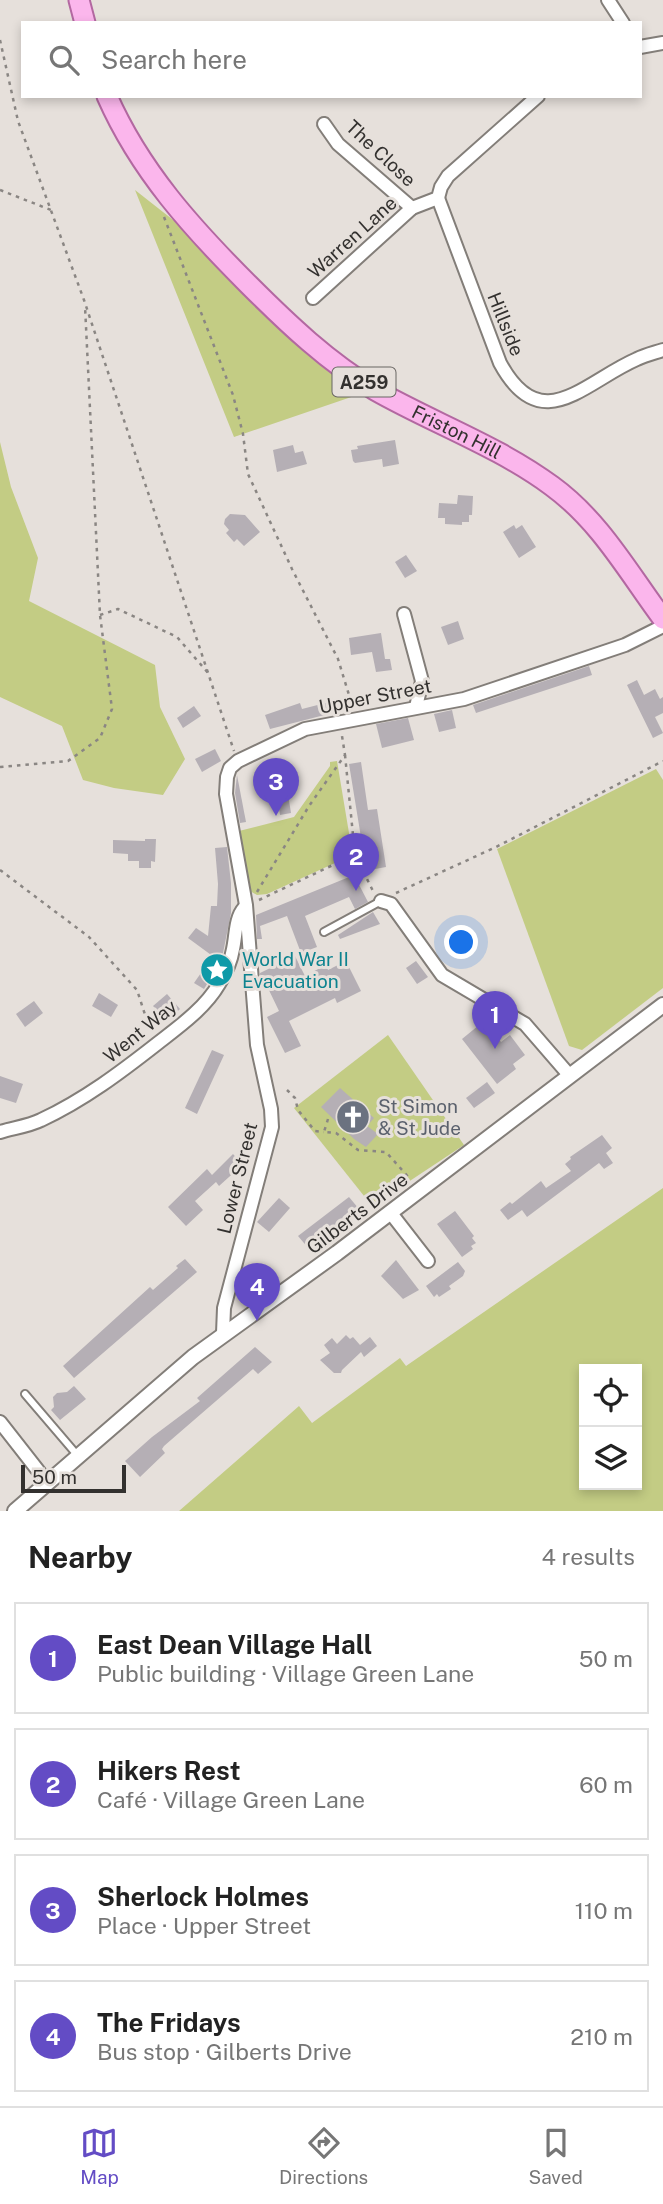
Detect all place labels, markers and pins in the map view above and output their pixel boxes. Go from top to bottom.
pin: 3 [253,758,299,816]
pin: 2 [333,833,379,891]
place label: World War II Evacuation [242,948,349,992]
place icon: World War II Evacuation [198,951,236,989]
pin: 1 [472,991,518,1049]
place label: St Simon & St Jude [378,1095,461,1139]
church icon: St Simon & St Jude [334,1098,372,1136]
pin: 4 [234,1263,280,1321]

